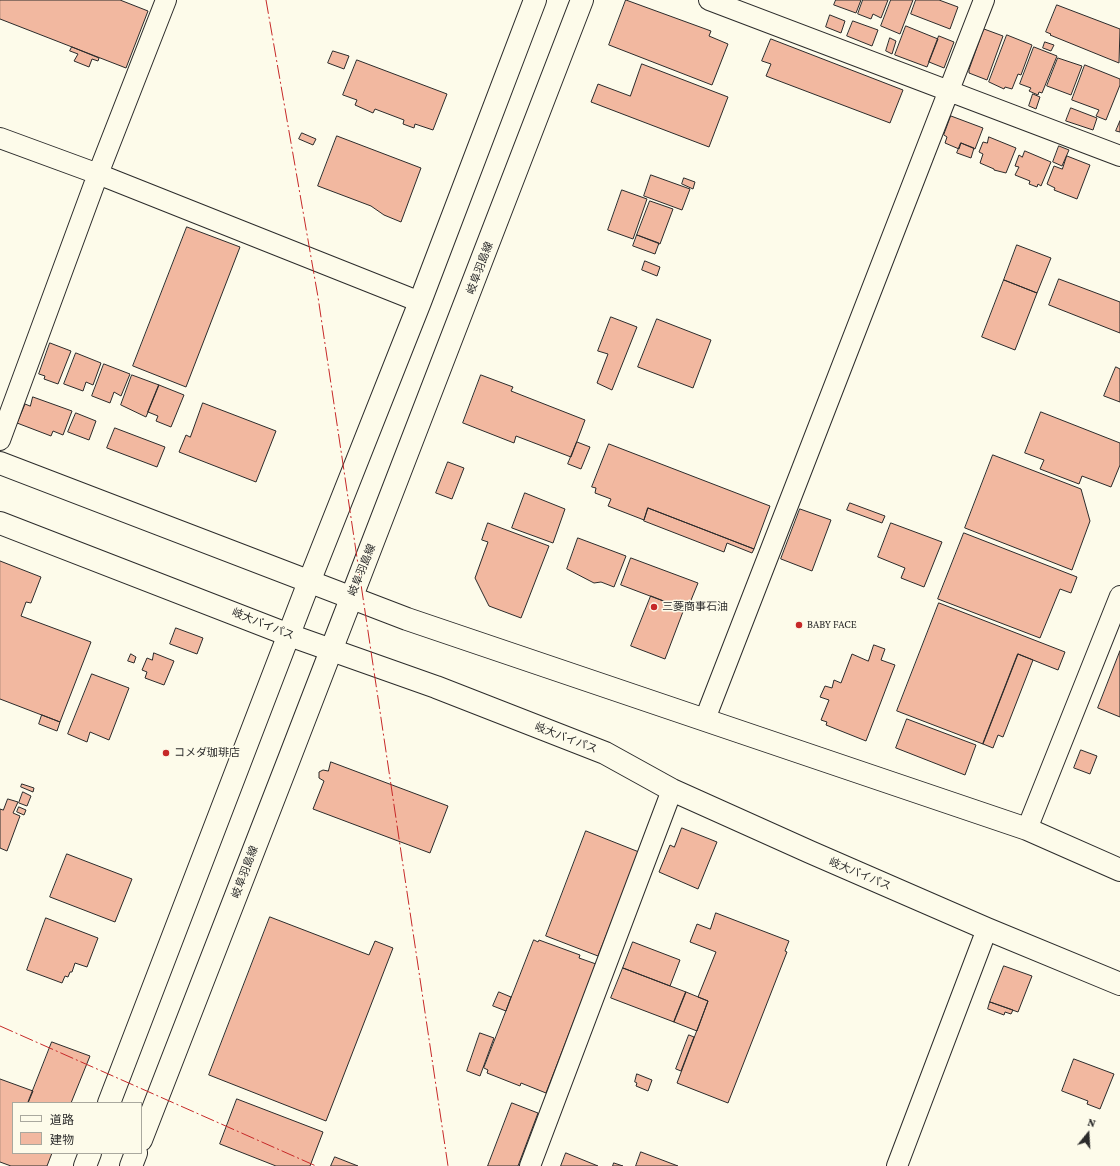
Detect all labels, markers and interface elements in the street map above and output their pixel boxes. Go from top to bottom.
street label: 岐阜羽島線 [464,240,496,296]
street label: 岐阜羽島線 [346,542,378,598]
place label: 三菱商事石油 [662,600,728,614]
marker: 三菱商事石油 [649,602,659,612]
street label: 岐大バイパス [230,606,296,642]
place label: BABY FACE [807,618,857,632]
marker: BABY FACE [794,620,804,630]
street label: 岐大バイパス [533,720,599,756]
place label: コメダ珈琲店 [174,746,240,760]
marker: コメダ珈琲店 [161,748,171,758]
street label: 岐阜羽島線 [229,844,261,900]
street label: 岐大バイパス [827,855,893,893]
legend [12,1102,142,1154]
text: 道路 [50,1113,74,1127]
north arrow [1068,1114,1108,1154]
text: N [1086,1116,1097,1129]
text: 建物 [50,1133,74,1147]

